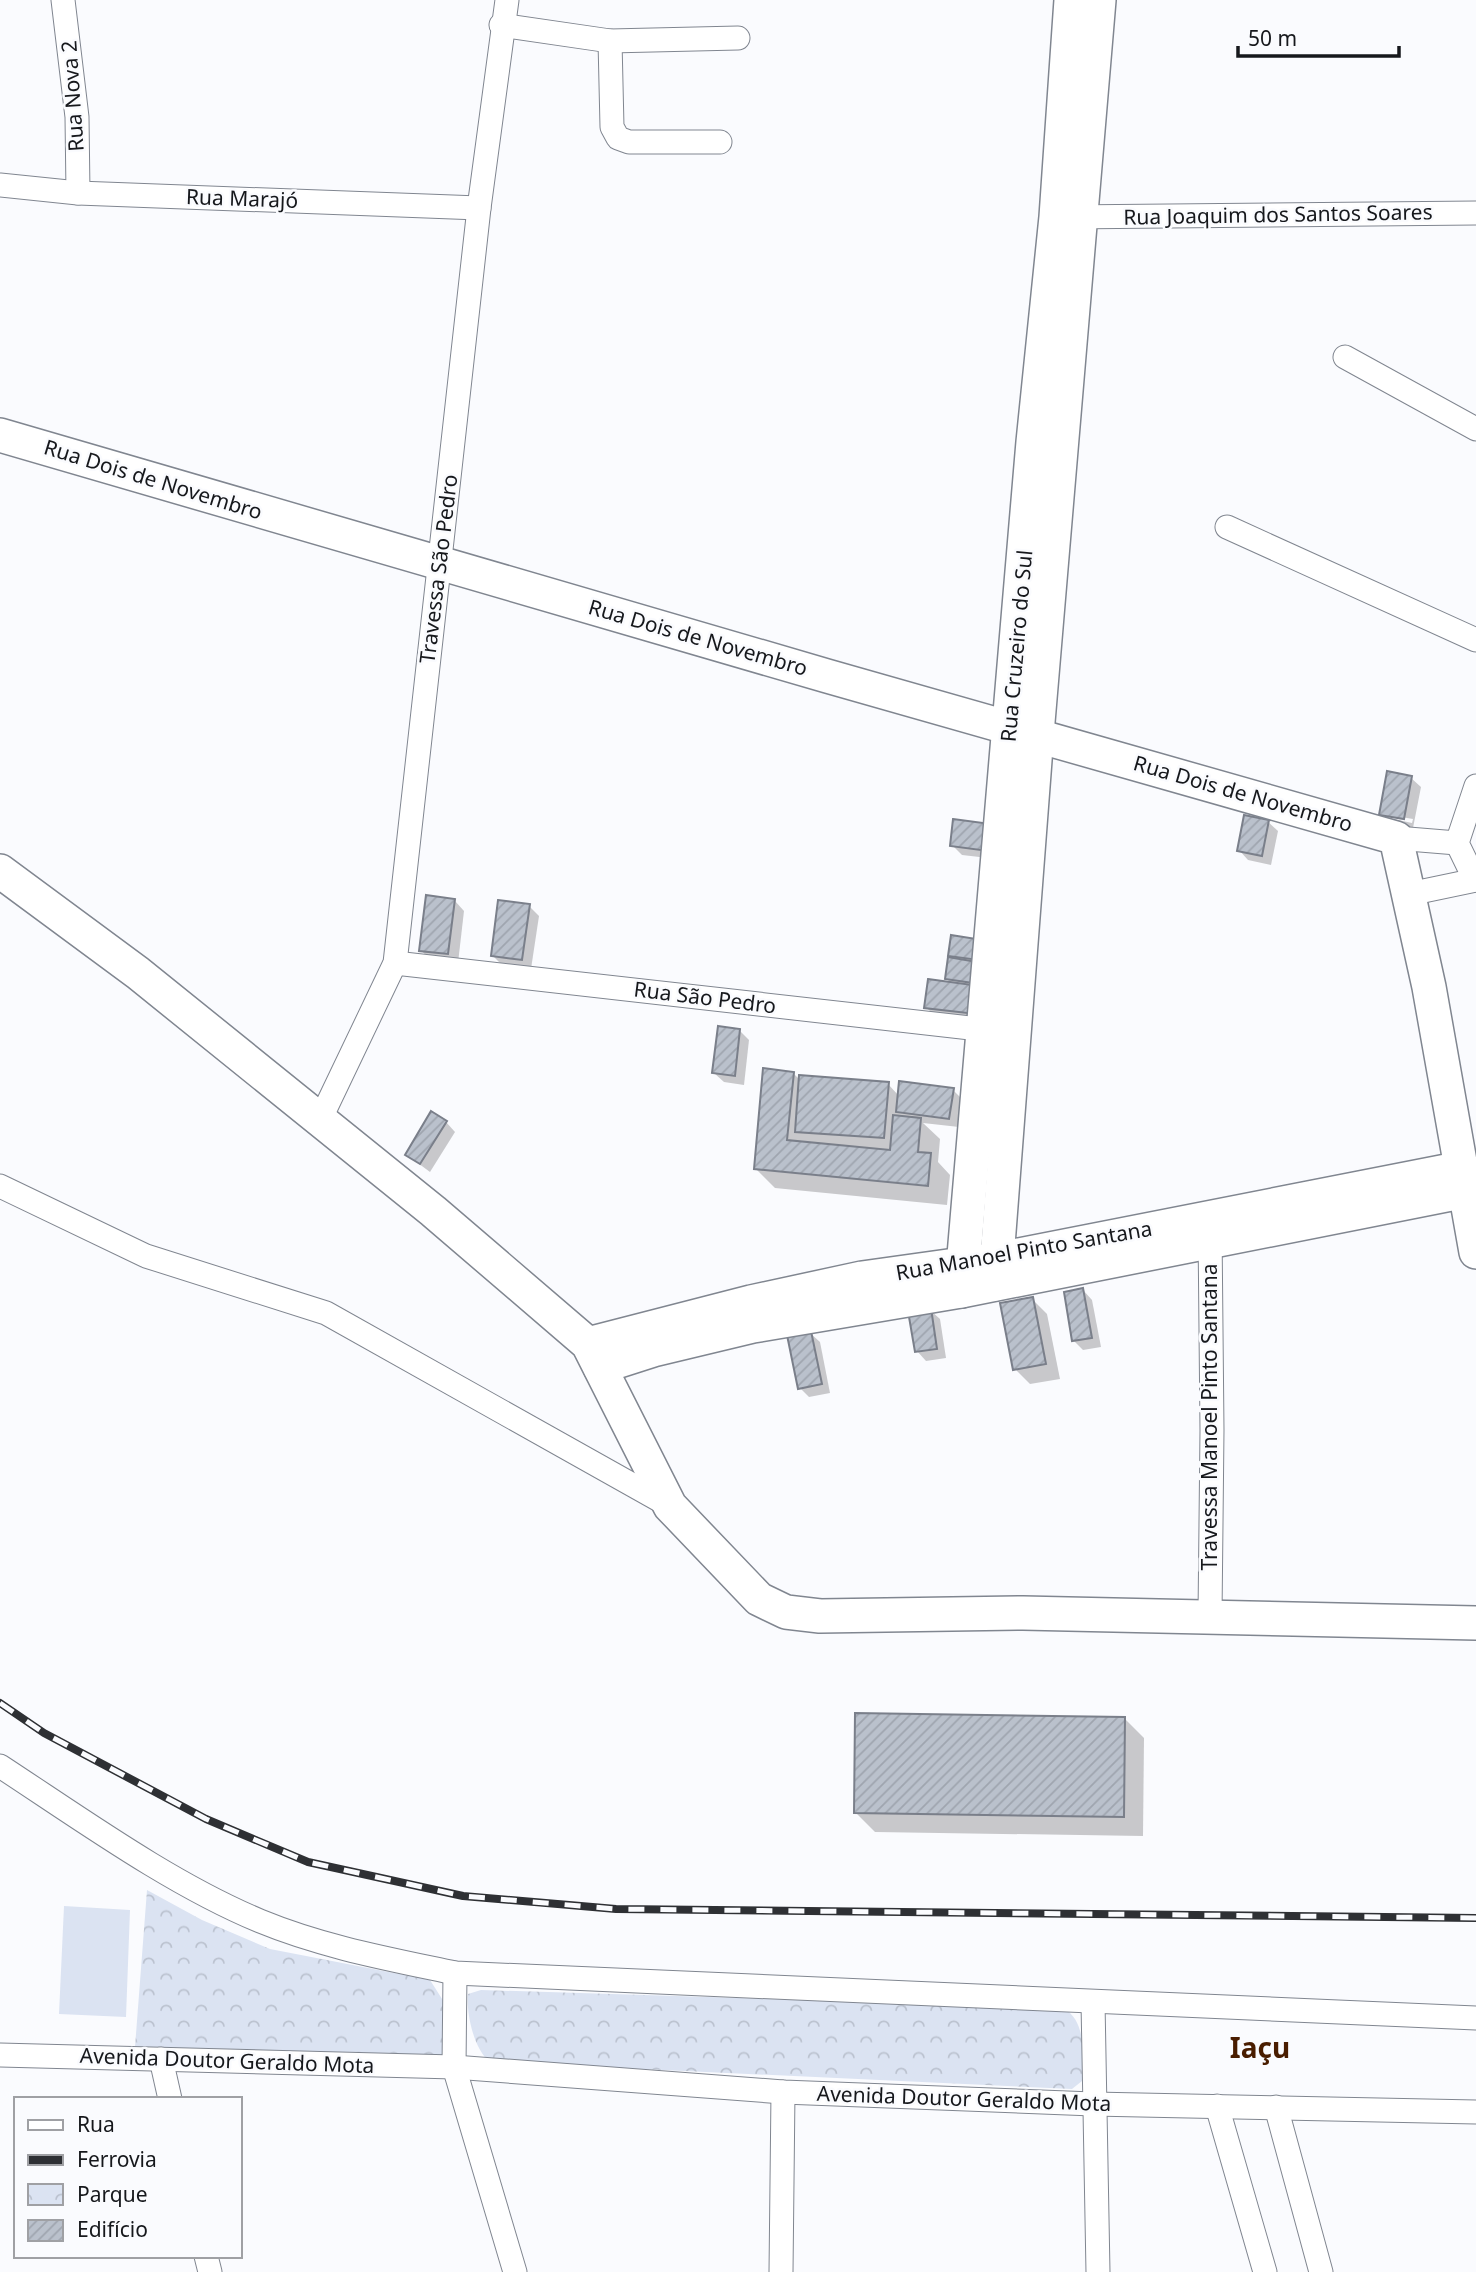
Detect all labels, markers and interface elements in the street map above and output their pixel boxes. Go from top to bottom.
scale bar [1238,14,1399,58]
text: 50 m [1248,24,1297,52]
street label: Rua Nova 2 [54,40,90,153]
street label: Rua Marajó [185,182,299,214]
street label: Rua Joaquim dos Santos Soares [1123,197,1433,231]
street label: Rua Dois de Novembro [41,433,266,526]
street label: Travessa São Pedro [413,473,464,665]
street label: Rua Cruzeiro do Sul [994,549,1038,743]
street label: Rua Dois de Novembro [585,592,811,682]
street label: Rua Dois de Novembro [1130,748,1356,838]
street label: Rua São Pedro [632,974,778,1020]
street label: Rua Manoel Pinto Santana [893,1214,1154,1286]
street label: Travessa Manoel Pinto Santana [1195,1263,1223,1571]
district label: Iaçu [1230,2028,1290,2066]
street label: Avenida Doutor Geraldo Mota [79,2041,375,2079]
street label: Avenida Doutor Geraldo Mota [816,2079,1112,2117]
legend [14,2097,242,2258]
text: Rua [77,2110,115,2138]
text: Ferrovia [77,2145,157,2173]
text: Parque [77,2180,147,2208]
text: Edifício [77,2215,148,2243]

